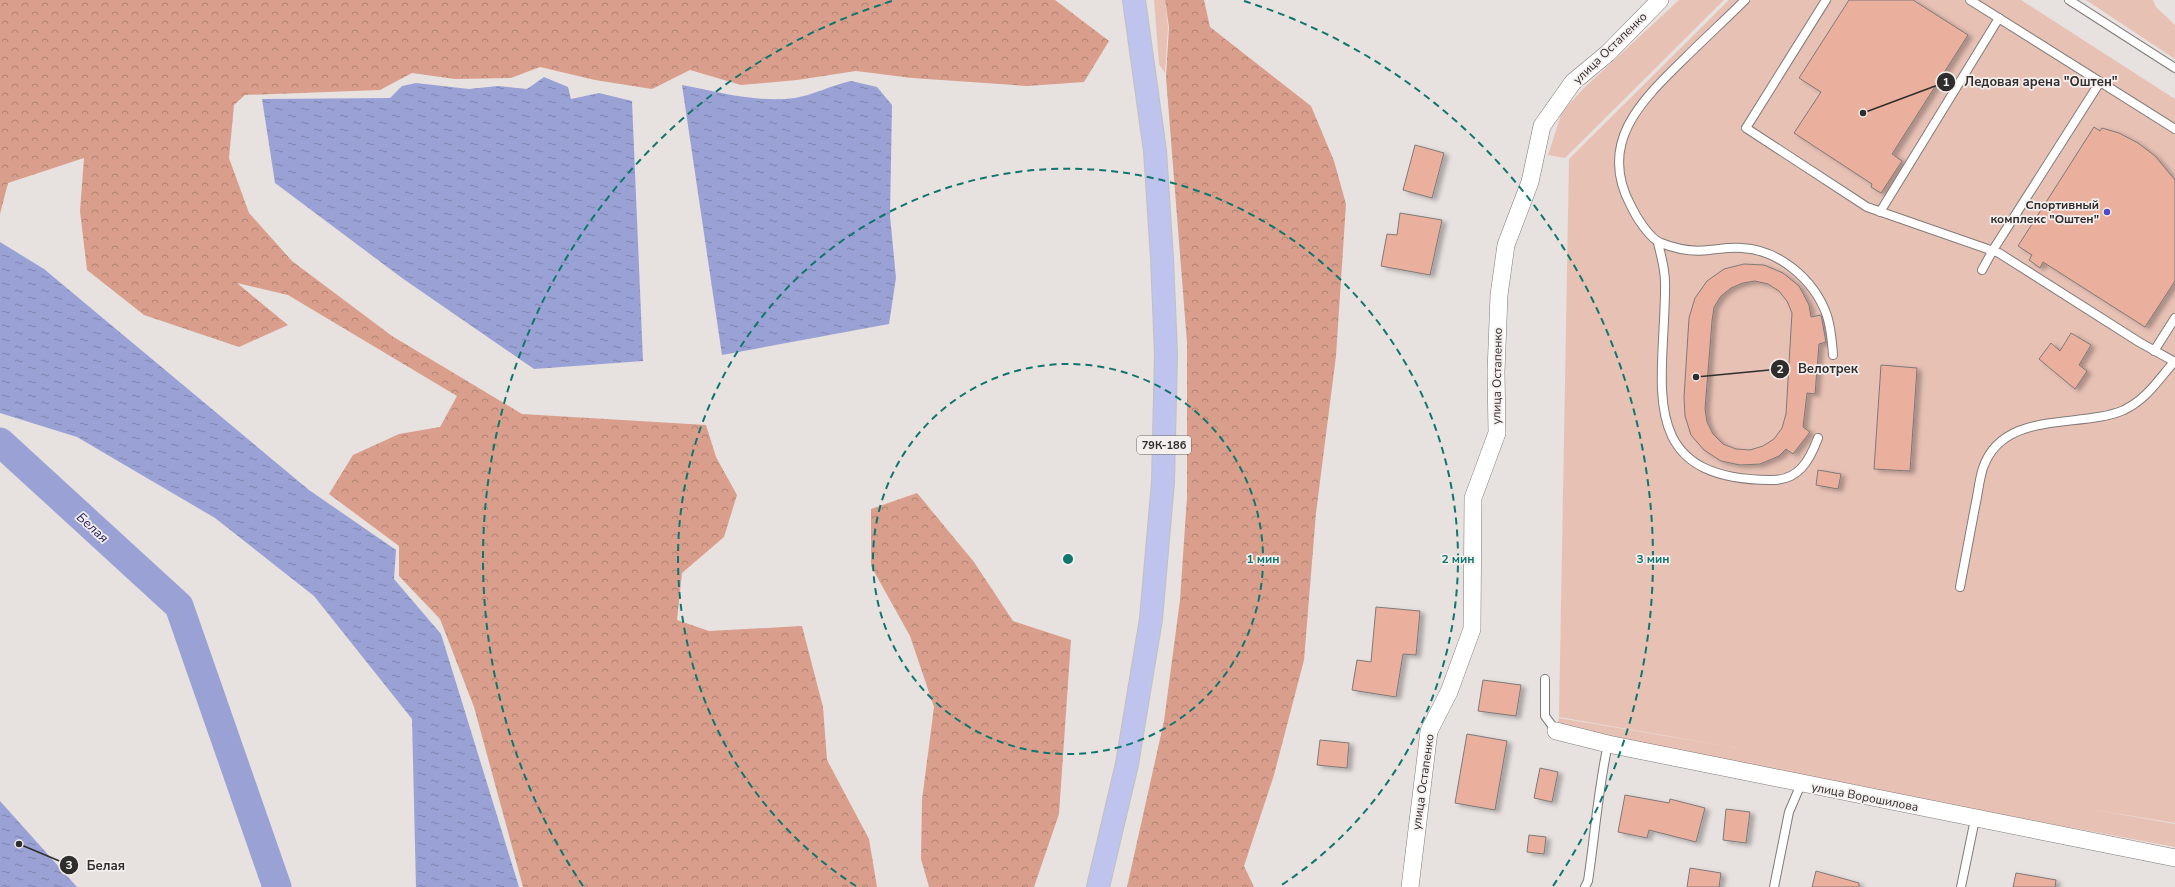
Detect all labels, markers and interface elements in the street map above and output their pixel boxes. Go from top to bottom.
street label: улица Остапенко [1570,8,1651,87]
callout: Ледовая арена "Оштен" [1936,69,2125,94]
text: Ледовая арена "Оштен" [1964,73,2118,91]
text: 1 [1942,74,1950,90]
place label: Спортивный комплекс "Оштен" [1990,197,2099,227]
marker: Спортивный комплекс "Оштен" [2102,207,2112,217]
street label: улица Остапенко [1488,327,1506,425]
callout: Велотрек [1770,356,1866,381]
text: Велотрек [1798,360,1859,378]
text: 2 [1776,361,1784,377]
road number: 79К-186 [1137,436,1191,454]
water label: Белая [73,509,112,547]
text: 1 мин [1246,551,1280,567]
text: 2 мин [1441,551,1475,567]
text: 3 мин [1636,551,1670,567]
centre of rings [1061,552,1075,566]
street label: улица Остапенко [1408,733,1438,831]
street label: улица Ворошилова [1810,779,1920,815]
callout: Белая [59,852,133,877]
text: 3 [65,857,73,873]
text: Белая [87,857,125,875]

